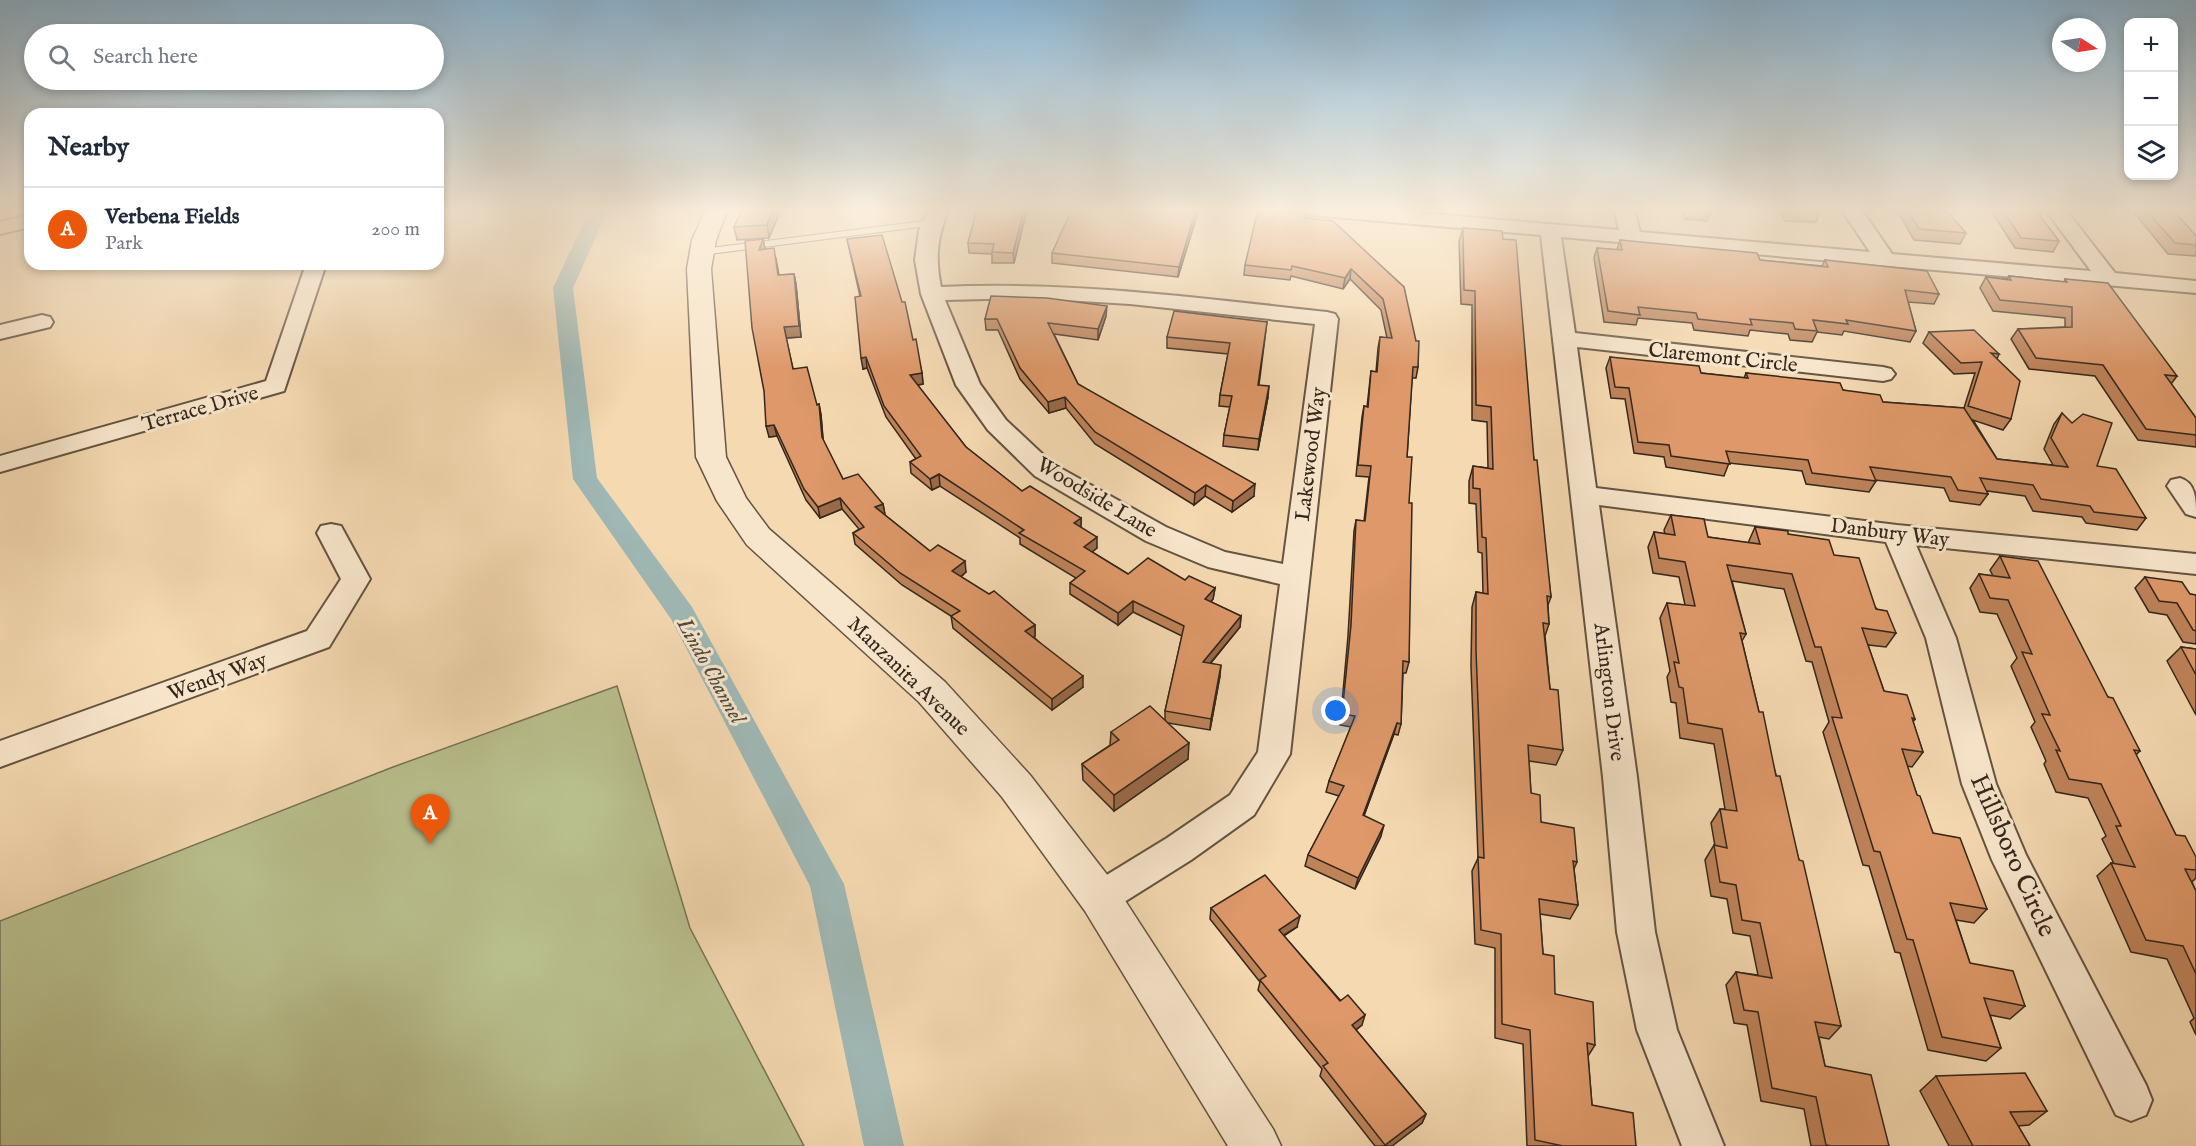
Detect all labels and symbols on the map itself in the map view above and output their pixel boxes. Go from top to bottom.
north arrow [2052,18,2106,72]
street label: Claremont Circle [1647,337,1799,380]
street label: Terrace Drive [139,380,262,439]
street label: Lakewood Way [1290,385,1333,523]
street label: Woodside Lane [1031,452,1162,545]
street label: Danbury Way [1829,513,1951,554]
water label: Lindo Channel [669,612,752,731]
street label: Manzanita Avenue [841,612,975,743]
street label: Arlington Drive [1587,621,1630,763]
street label: Wendy Way [164,647,271,708]
your location [1321,696,1350,725]
street label: Hillsboro Circle [1962,769,2063,942]
pin: A [410,794,450,844]

